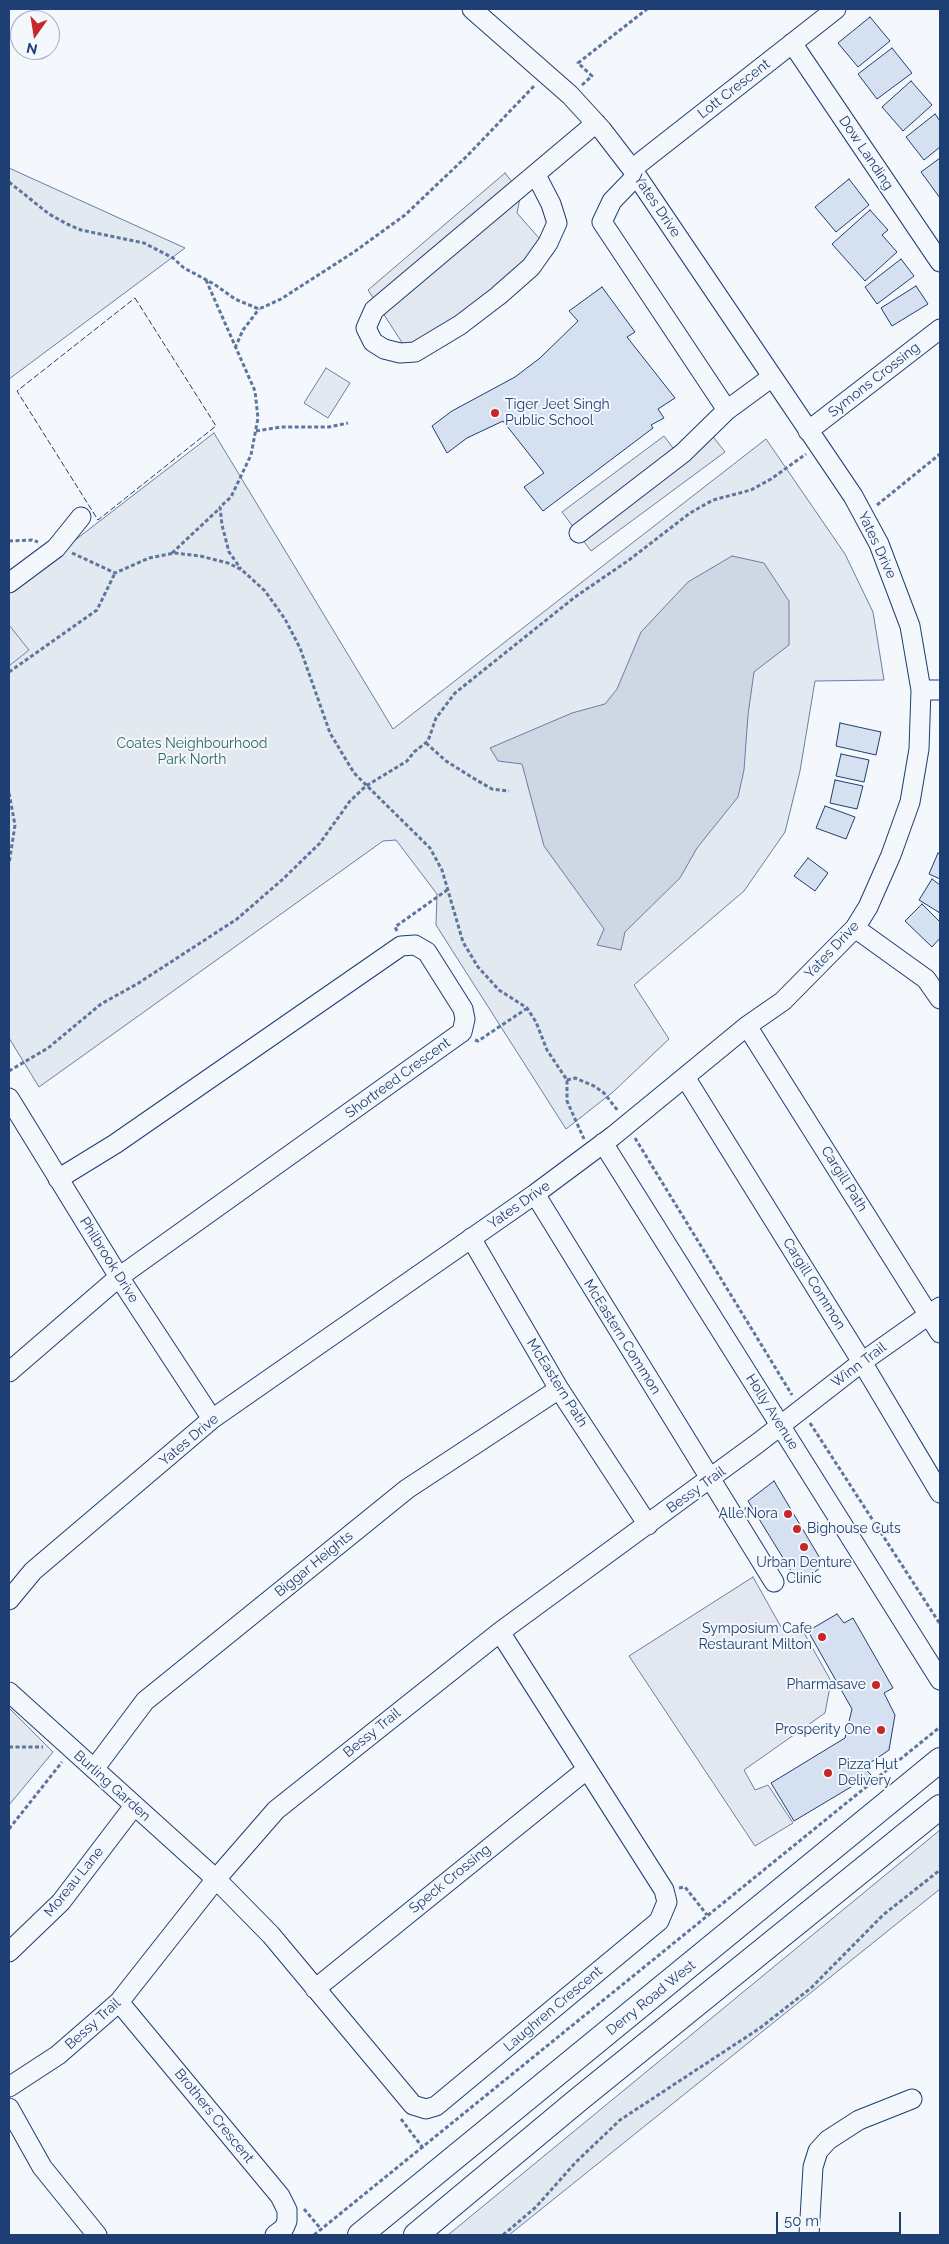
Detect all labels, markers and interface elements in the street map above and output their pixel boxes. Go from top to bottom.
north arrow [10,10,60,60]
text: N [25,40,39,58]
street label: Lott Crescent [695,56,773,122]
street label: Dow Landing [835,113,897,193]
street label: Yates Drive [630,171,684,241]
street label: Symons Crossing [825,339,923,421]
place label: Tiger Jeet Singh Public School [505,397,610,430]
marker: Tiger Jeet Singh Public School [489,407,501,419]
street label: Yates Drive [854,509,900,581]
park label: Coates Neighbourhood Park North [116,736,268,769]
street label: Yates Drive [801,918,863,982]
street label: Shortreed Crescent [342,1034,454,1122]
street label: Cargill Path [817,1143,871,1215]
street label: Yates Drive [485,1177,553,1233]
street label: Philbrook Drive [76,1214,142,1306]
street label: Cargill Common [779,1235,849,1333]
street label: McEastern Common [580,1276,664,1398]
street label: McEastern Path [523,1336,591,1430]
street label: Winn Trail [828,1339,890,1391]
street label: Holly Avenue [742,1371,802,1453]
street label: Yates Drive [156,1410,222,1470]
street label: Bessy Trail [663,1463,729,1517]
place label: Alle'Nora [719,1506,778,1522]
marker: Alle'Nora [782,1508,794,1520]
place label: Bighouse Cuts [807,1521,901,1537]
marker: Bighouse Cuts [791,1523,803,1535]
street label: Biggar Heights [272,1527,356,1601]
marker: Urban Denture Clinic [798,1541,810,1553]
place label: Urban Denture Clinic [756,1555,852,1588]
place label: Symposium Cafe Restaurant Milton [698,1621,812,1654]
marker: Symposium Cafe Restaurant Milton [816,1631,828,1643]
place label: Pharmasave [786,1677,866,1693]
marker: Pharmasave [870,1679,882,1691]
street label: Bessy Trail [340,1705,404,1761]
place label: Prosperity One [775,1722,871,1738]
marker: Prosperity One [875,1724,887,1736]
street label: Burling Garden [70,1747,154,1825]
place label: Pizza Hut Delivery [838,1757,898,1790]
marker: Pizza Hut Delivery [822,1767,834,1779]
street label: Speck Crossing [406,1841,494,1917]
street label: Moreau Lane [41,1844,107,1920]
street label: Derry Road West [603,1957,699,2039]
street label: Laughren Crescent [500,1963,606,2055]
street label: Bessy Trail [62,1995,124,2053]
street label: Brothers Crescent [171,2065,257,2167]
scale bar [779,2202,904,2234]
text: 50 m [784,2212,819,2230]

